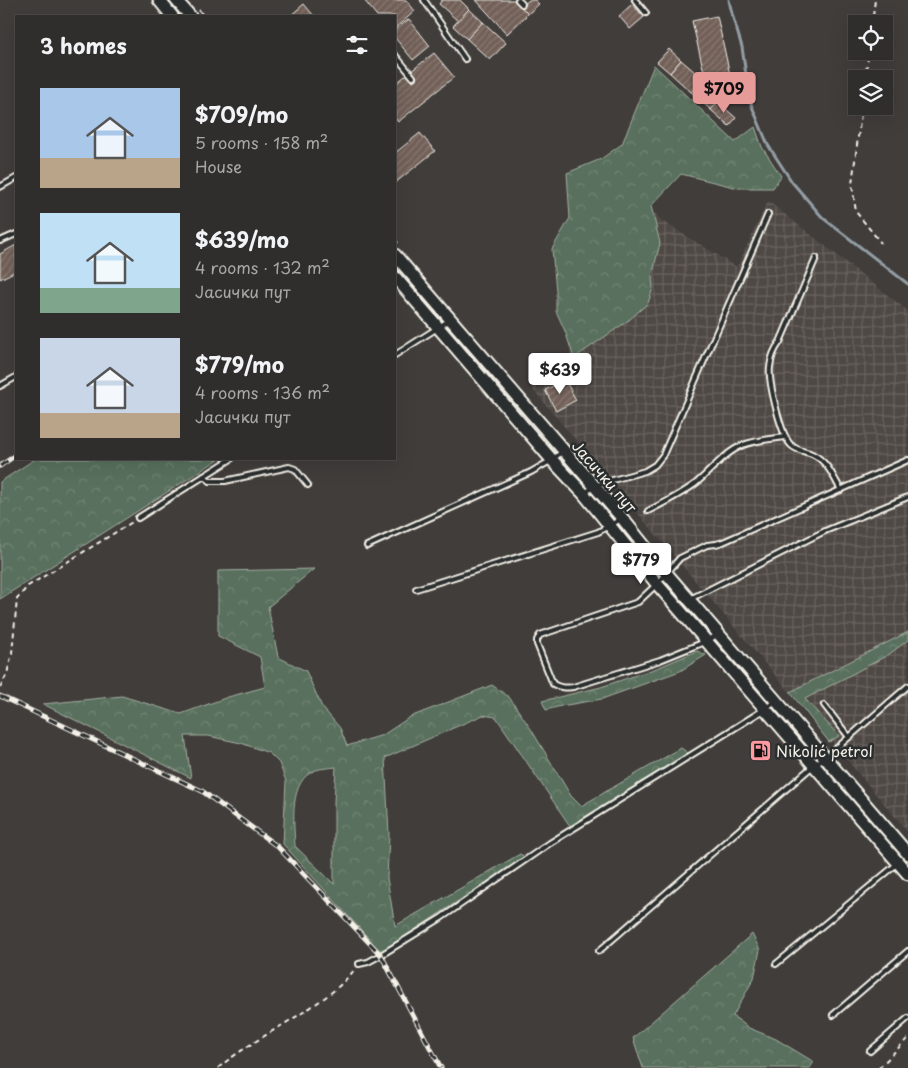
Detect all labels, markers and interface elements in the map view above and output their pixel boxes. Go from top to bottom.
map controls [848,15,893,115]
button: locate [848,15,893,60]
text: 3 homes [40,29,127,61]
icon: filters [343,31,371,59]
button: layers [848,70,893,115]
pin: $709 [694,72,754,114]
text: $709 [704,76,744,100]
text: $709/mo [195,98,288,130]
icon: home [80,108,140,168]
text: 5 rooms · 158 m² [195,130,328,154]
text: House [195,154,242,178]
text: $639/mo [195,223,289,255]
icon: home [80,233,140,293]
text: 4 rooms · 132 m² [195,255,330,279]
text: Јасички пут [195,279,291,303]
text: $779/mo [195,348,284,380]
pin: $639 [530,352,590,395]
text: $639 [539,357,581,381]
icon: home [80,358,140,418]
text: 4 rooms · 136 m² [195,380,330,404]
text: Јасички пут [195,404,291,428]
street label: Јасички пут [567,435,644,518]
pin: $779 [611,542,671,585]
text: $779 [622,547,660,571]
fuel station icon: Nikolić petrol [748,738,772,762]
place label: Nikolić petrol [776,739,873,762]

